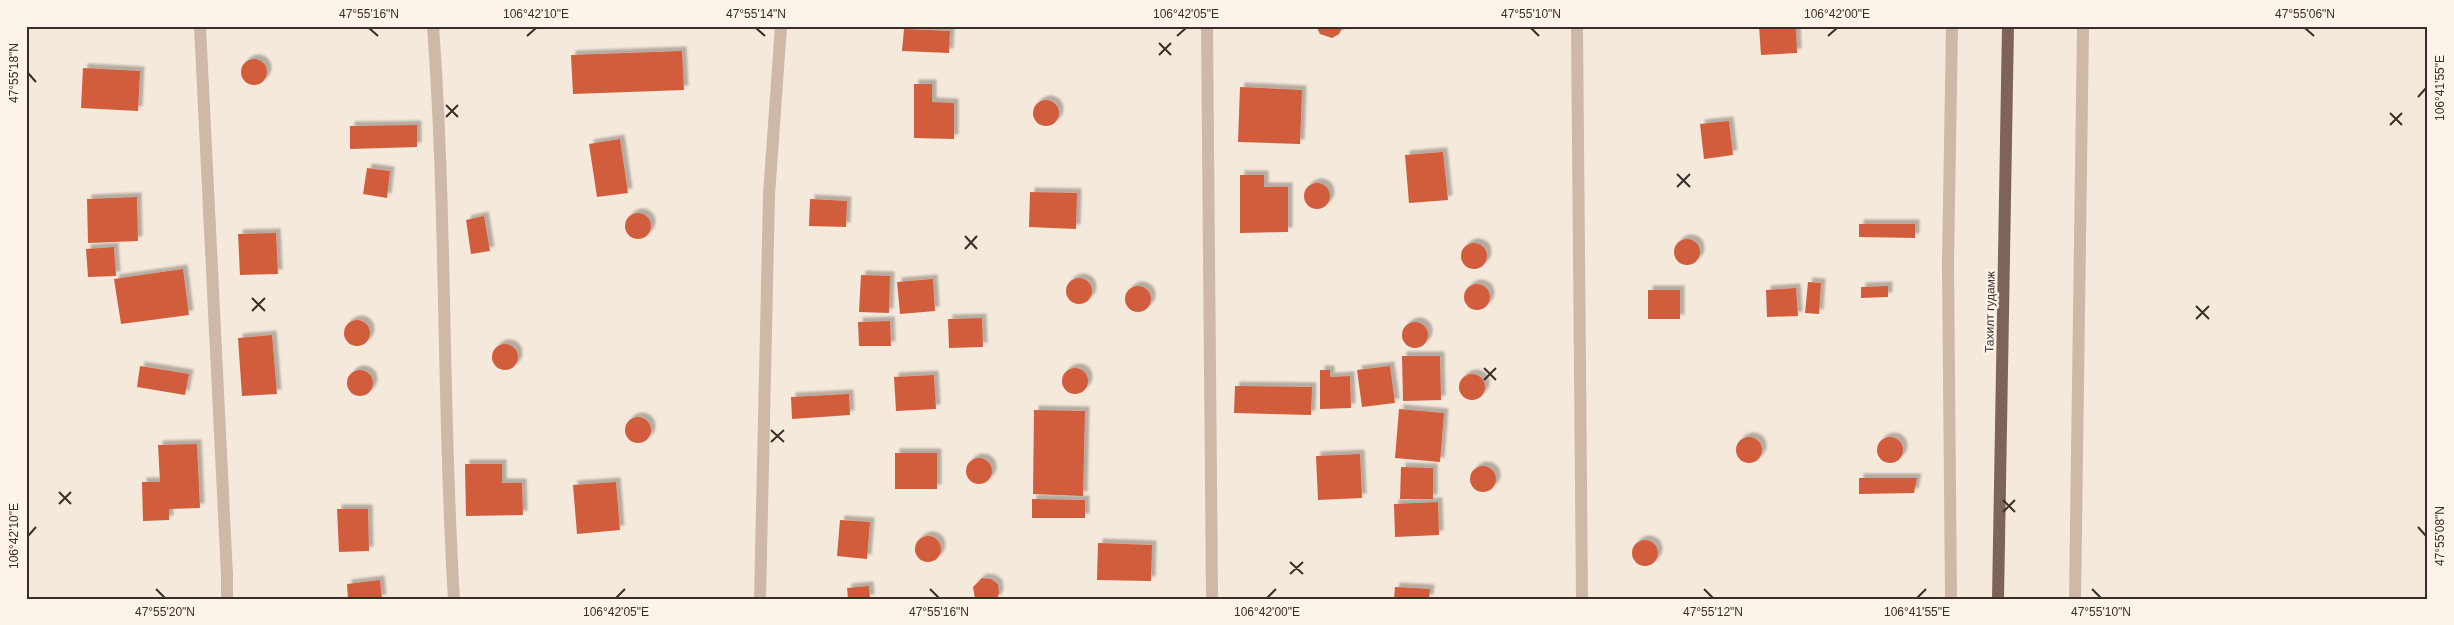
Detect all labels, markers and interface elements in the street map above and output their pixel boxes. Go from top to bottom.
text: 47°55'16"N [339,7,399,21]
text: 106°42'10"E [503,7,569,21]
text: 47°55'14"N [726,7,786,21]
text: 106°42'05"E [1153,7,1219,21]
text: 47°55'10"N [1501,7,1561,21]
text: 106°42'00"E [1804,7,1870,21]
text: 47°55'06"N [2275,7,2335,21]
text: 47°55'18"N [7,43,21,103]
text: 106°41'55"E [2433,55,2447,121]
street label: Тахилт гудамж [1982,271,1998,353]
text: 106°42'10"E [7,503,21,569]
text: 47°55'08"N [2433,506,2447,566]
text: 47°55'20"N [135,605,195,619]
text: 106°42'05"E [583,605,649,619]
text: 47°55'16"N [909,605,969,619]
text: 106°42'00"E [1234,605,1300,619]
text: 47°55'12"N [1683,605,1743,619]
text: 106°41'55"E [1884,605,1950,619]
text: 47°55'10"N [2071,605,2131,619]

